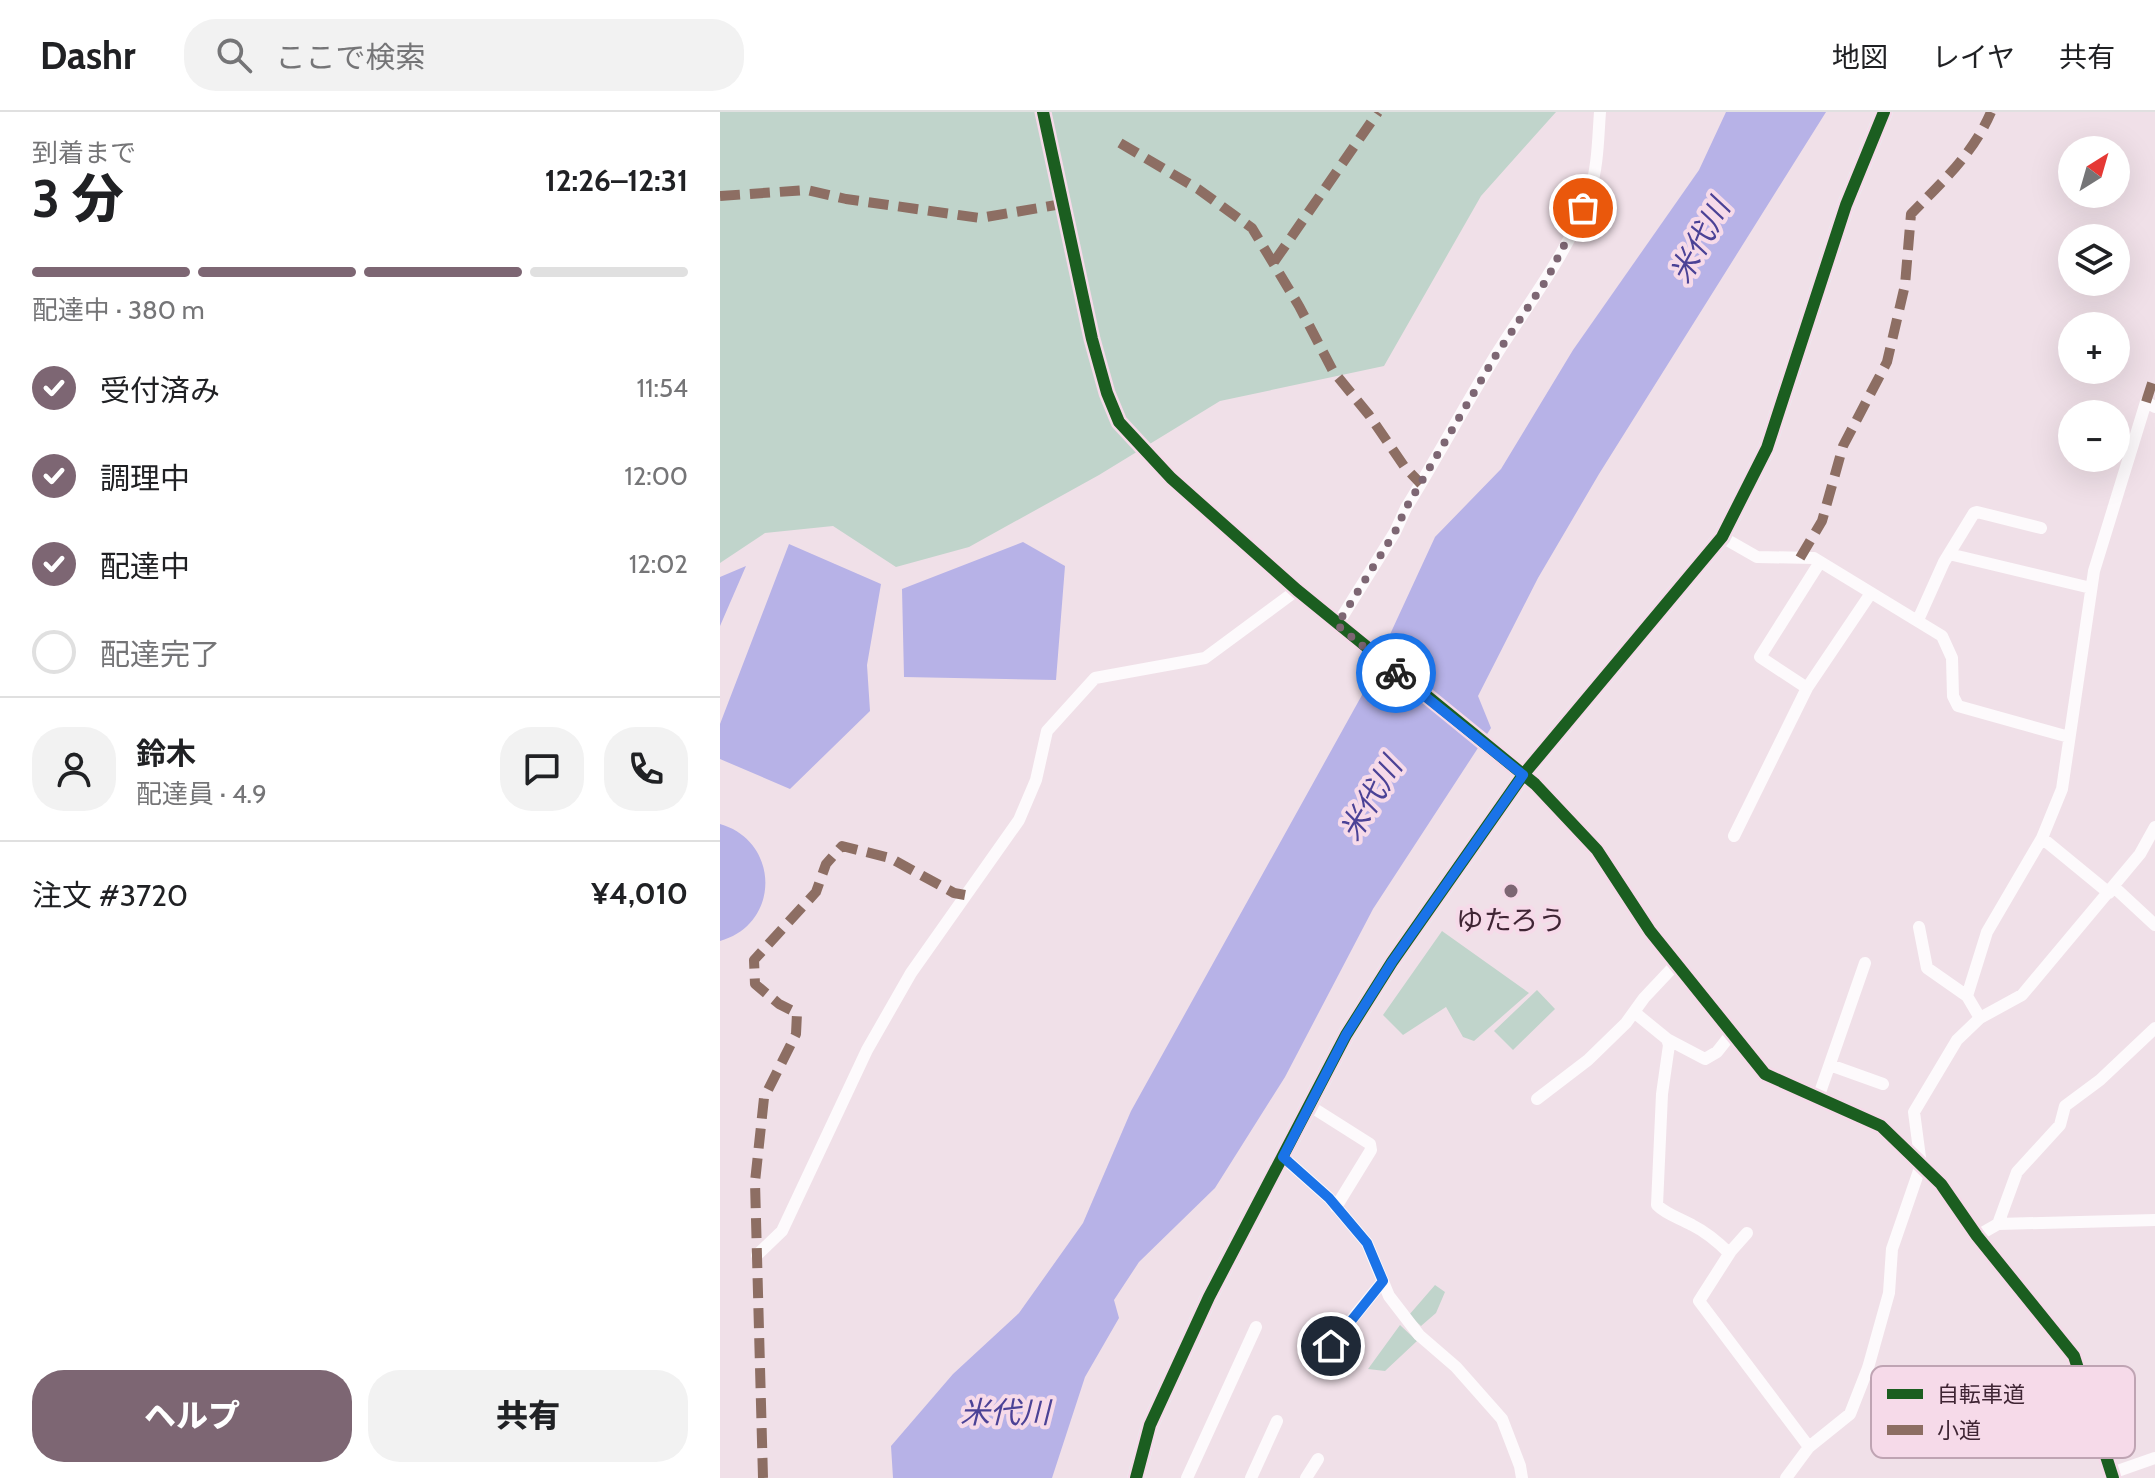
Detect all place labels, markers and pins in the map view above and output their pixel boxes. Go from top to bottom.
pin [1549,174,1617,242]
marker: ゆたろう [1502,882,1520,900]
place label: ゆたろう [1456,903,1566,937]
pin [1297,1312,1365,1380]

